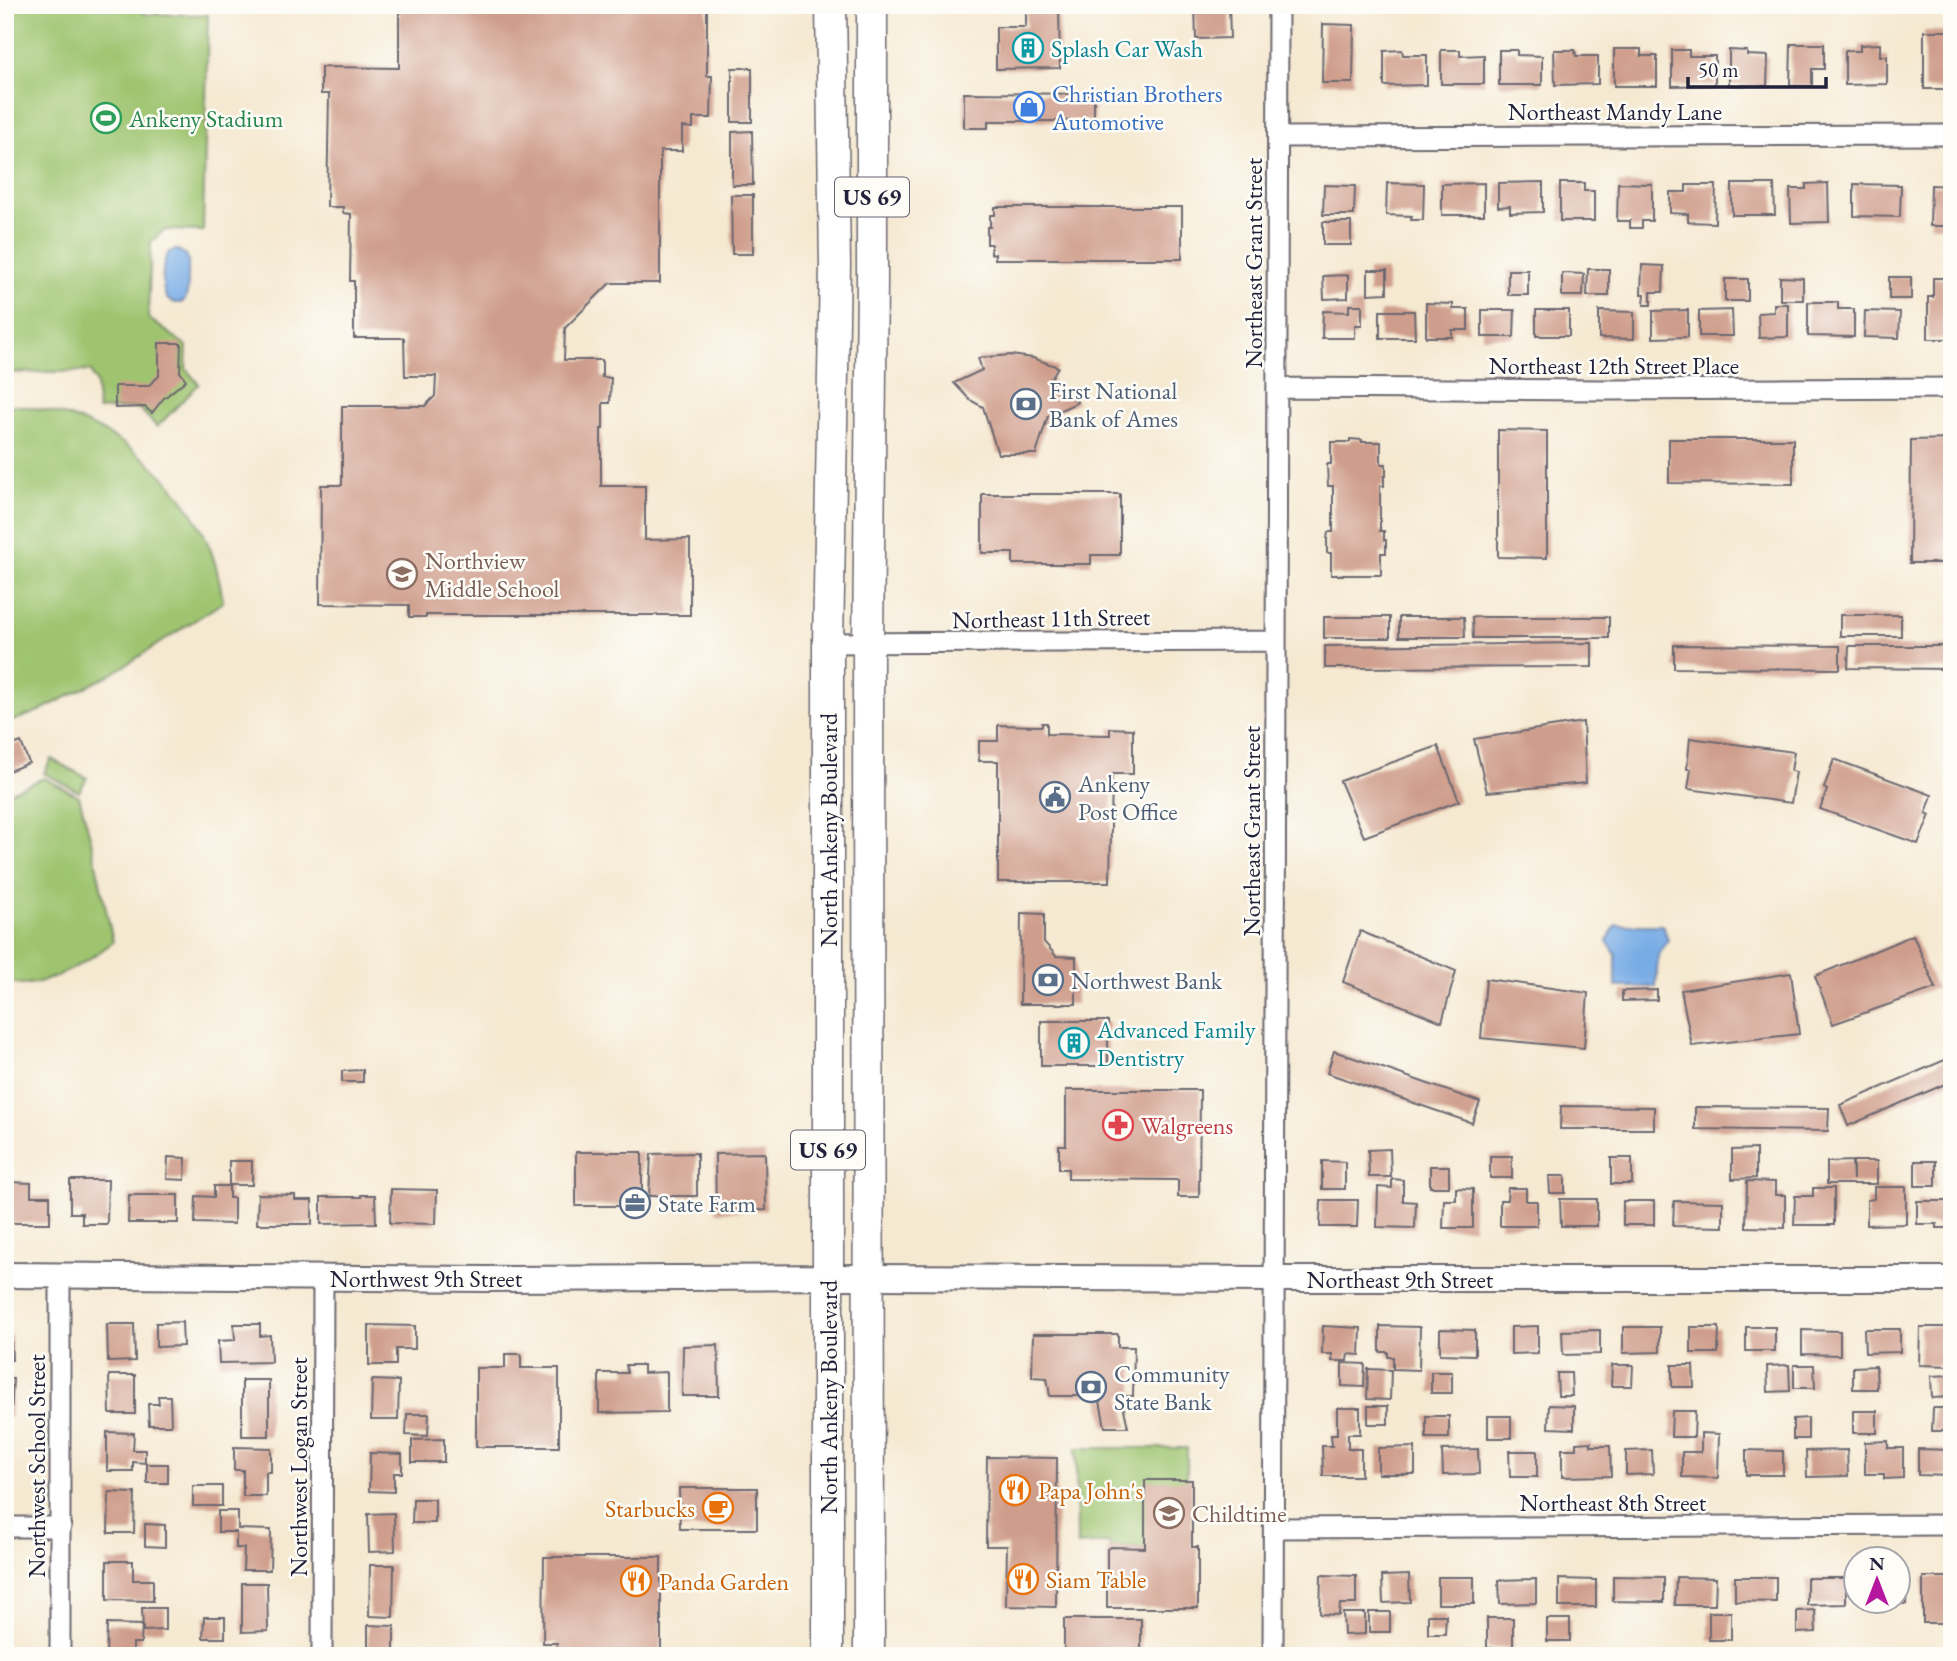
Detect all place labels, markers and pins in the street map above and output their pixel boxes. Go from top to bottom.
building icon: Splash Car Wash [1011,31,1045,65]
place label: Splash Car Wash [1051,33,1203,64]
place label: Christian Brothers Automotive [1051,78,1223,137]
shop icon: Christian Brothers Automotive [1012,90,1046,124]
sports icon: Ankeny Stadium [89,101,123,135]
place label: Ankeny Stadium [128,103,284,134]
place label: First National Bank of Ames [1049,375,1178,434]
bank icon: First National Bank of Ames [1009,387,1043,421]
place label: Northview Middle School [425,545,559,604]
school or university icon: Northview Middle School [385,557,419,591]
place label: Ankeny Post Office [1077,768,1178,827]
public building icon: Ankeny Post Office [1038,780,1072,814]
bank icon: Northwest Bank [1031,963,1065,997]
place label: Northwest Bank [1071,965,1223,996]
place label: Advanced Family Dentistry [1096,1014,1256,1073]
building icon: Advanced Family Dentistry [1057,1026,1091,1060]
pharmacy icon: Walgreens [1101,1108,1135,1142]
place label: Walgreens [1141,1110,1233,1141]
office icon: State Farm [618,1186,652,1220]
place label: State Farm [658,1188,756,1219]
place label: Community State Bank [1114,1358,1230,1417]
bank icon: Community State Bank [1074,1370,1108,1404]
restaurant icon: Papa John's [998,1473,1032,1507]
place label: Papa John's [1038,1475,1143,1506]
cafe icon: Starbucks [701,1491,735,1525]
place label: Starbucks [605,1493,695,1524]
school or university icon: Childtime [1152,1496,1186,1530]
place label: Childtime [1192,1498,1287,1529]
restaurant icon: Siam Table [1006,1562,1040,1596]
restaurant icon: Panda Garden [619,1564,653,1598]
place label: Siam Table [1046,1564,1146,1595]
place label: Panda Garden [659,1566,789,1597]

